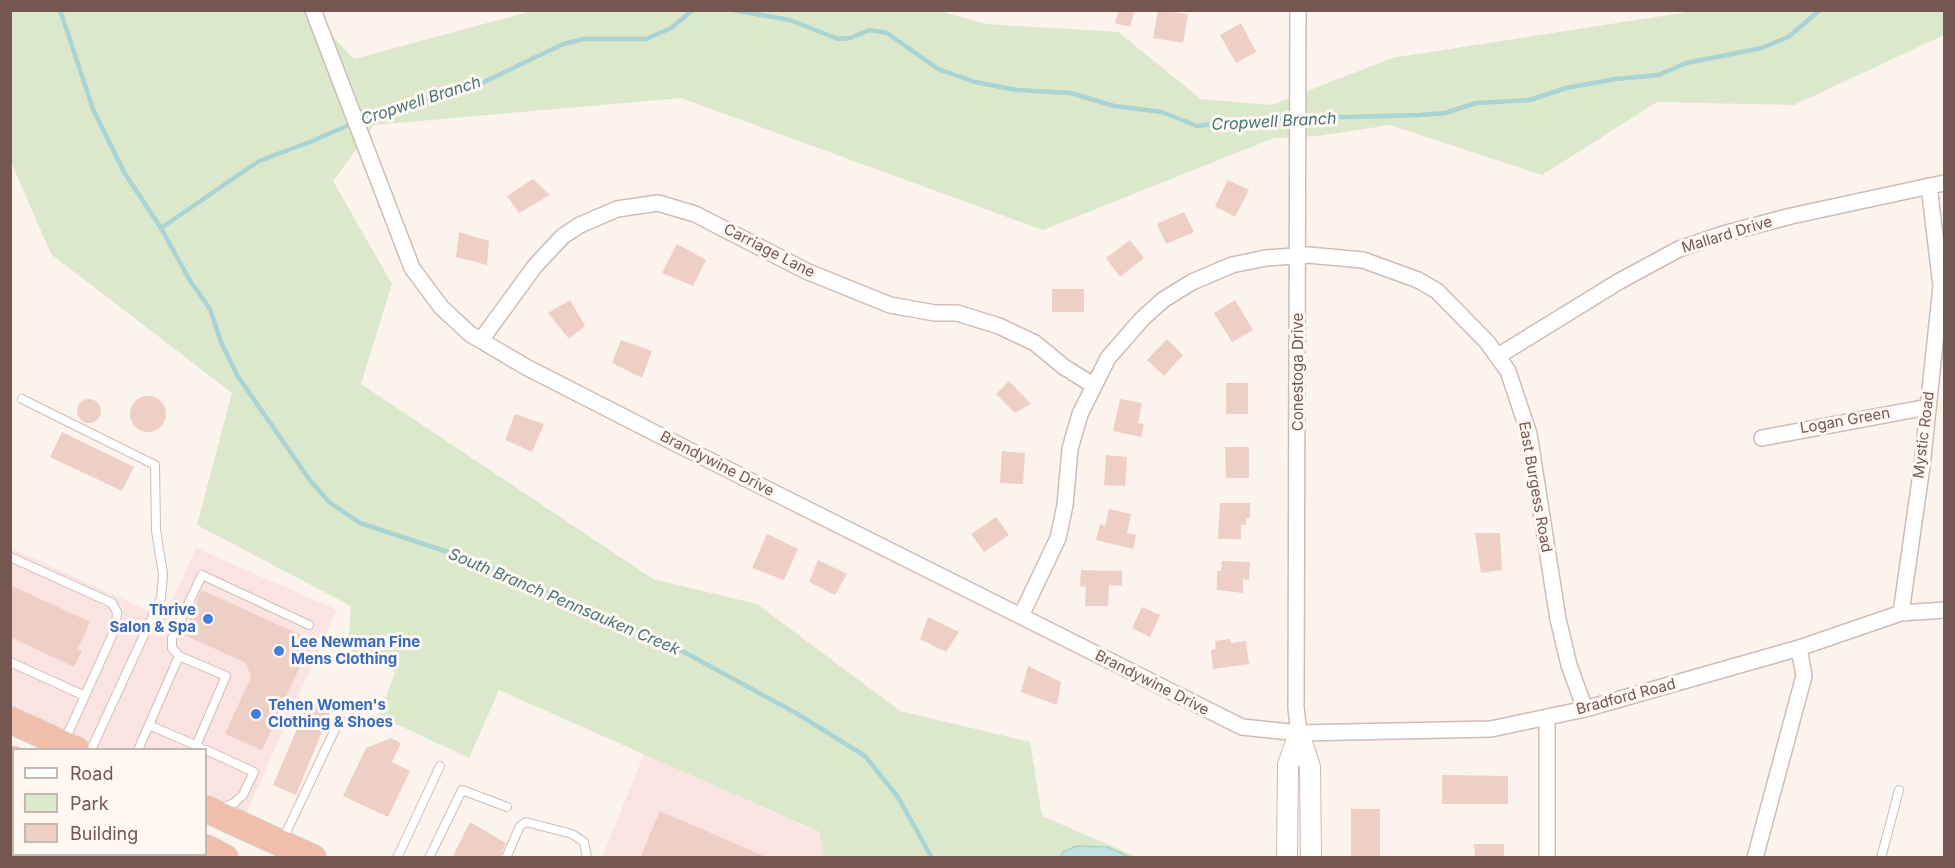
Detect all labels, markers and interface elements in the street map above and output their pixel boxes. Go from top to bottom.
water label: Cropwell Branch [359,73,483,129]
water label: Cropwell Branch [1211,109,1337,135]
street label: Mallard Drive [1680,213,1774,257]
street label: Carriage Lane [720,220,818,282]
street label: Conestoga Drive [1289,313,1307,431]
street label: Mystic Road [1910,390,1938,480]
street label: Logan Green [1799,404,1891,438]
street label: East Burgess Road [1515,420,1555,554]
street label: Brandywine Drive [657,428,777,500]
water label: South Branch Pennsauken Creek [445,544,683,660]
place label: Thrive Salon & Spa [110,601,196,636]
marker: Thrive Salon & Spa [201,612,215,626]
place label: Lee Newman Fine Mens Clothing [291,633,420,668]
marker: Lee Newman Fine Mens Clothing [272,644,286,658]
street label: Brandywine Drive [1092,647,1212,719]
street label: Bradford Road [1574,675,1678,719]
place label: Tehen Women's Clothing & Shoes [268,696,393,731]
marker: Tehen Women's Clothing & Shoes [249,707,263,721]
legend [12,748,207,856]
text: Road [70,763,113,784]
text: Park [70,793,109,814]
text: Building [70,823,138,844]

